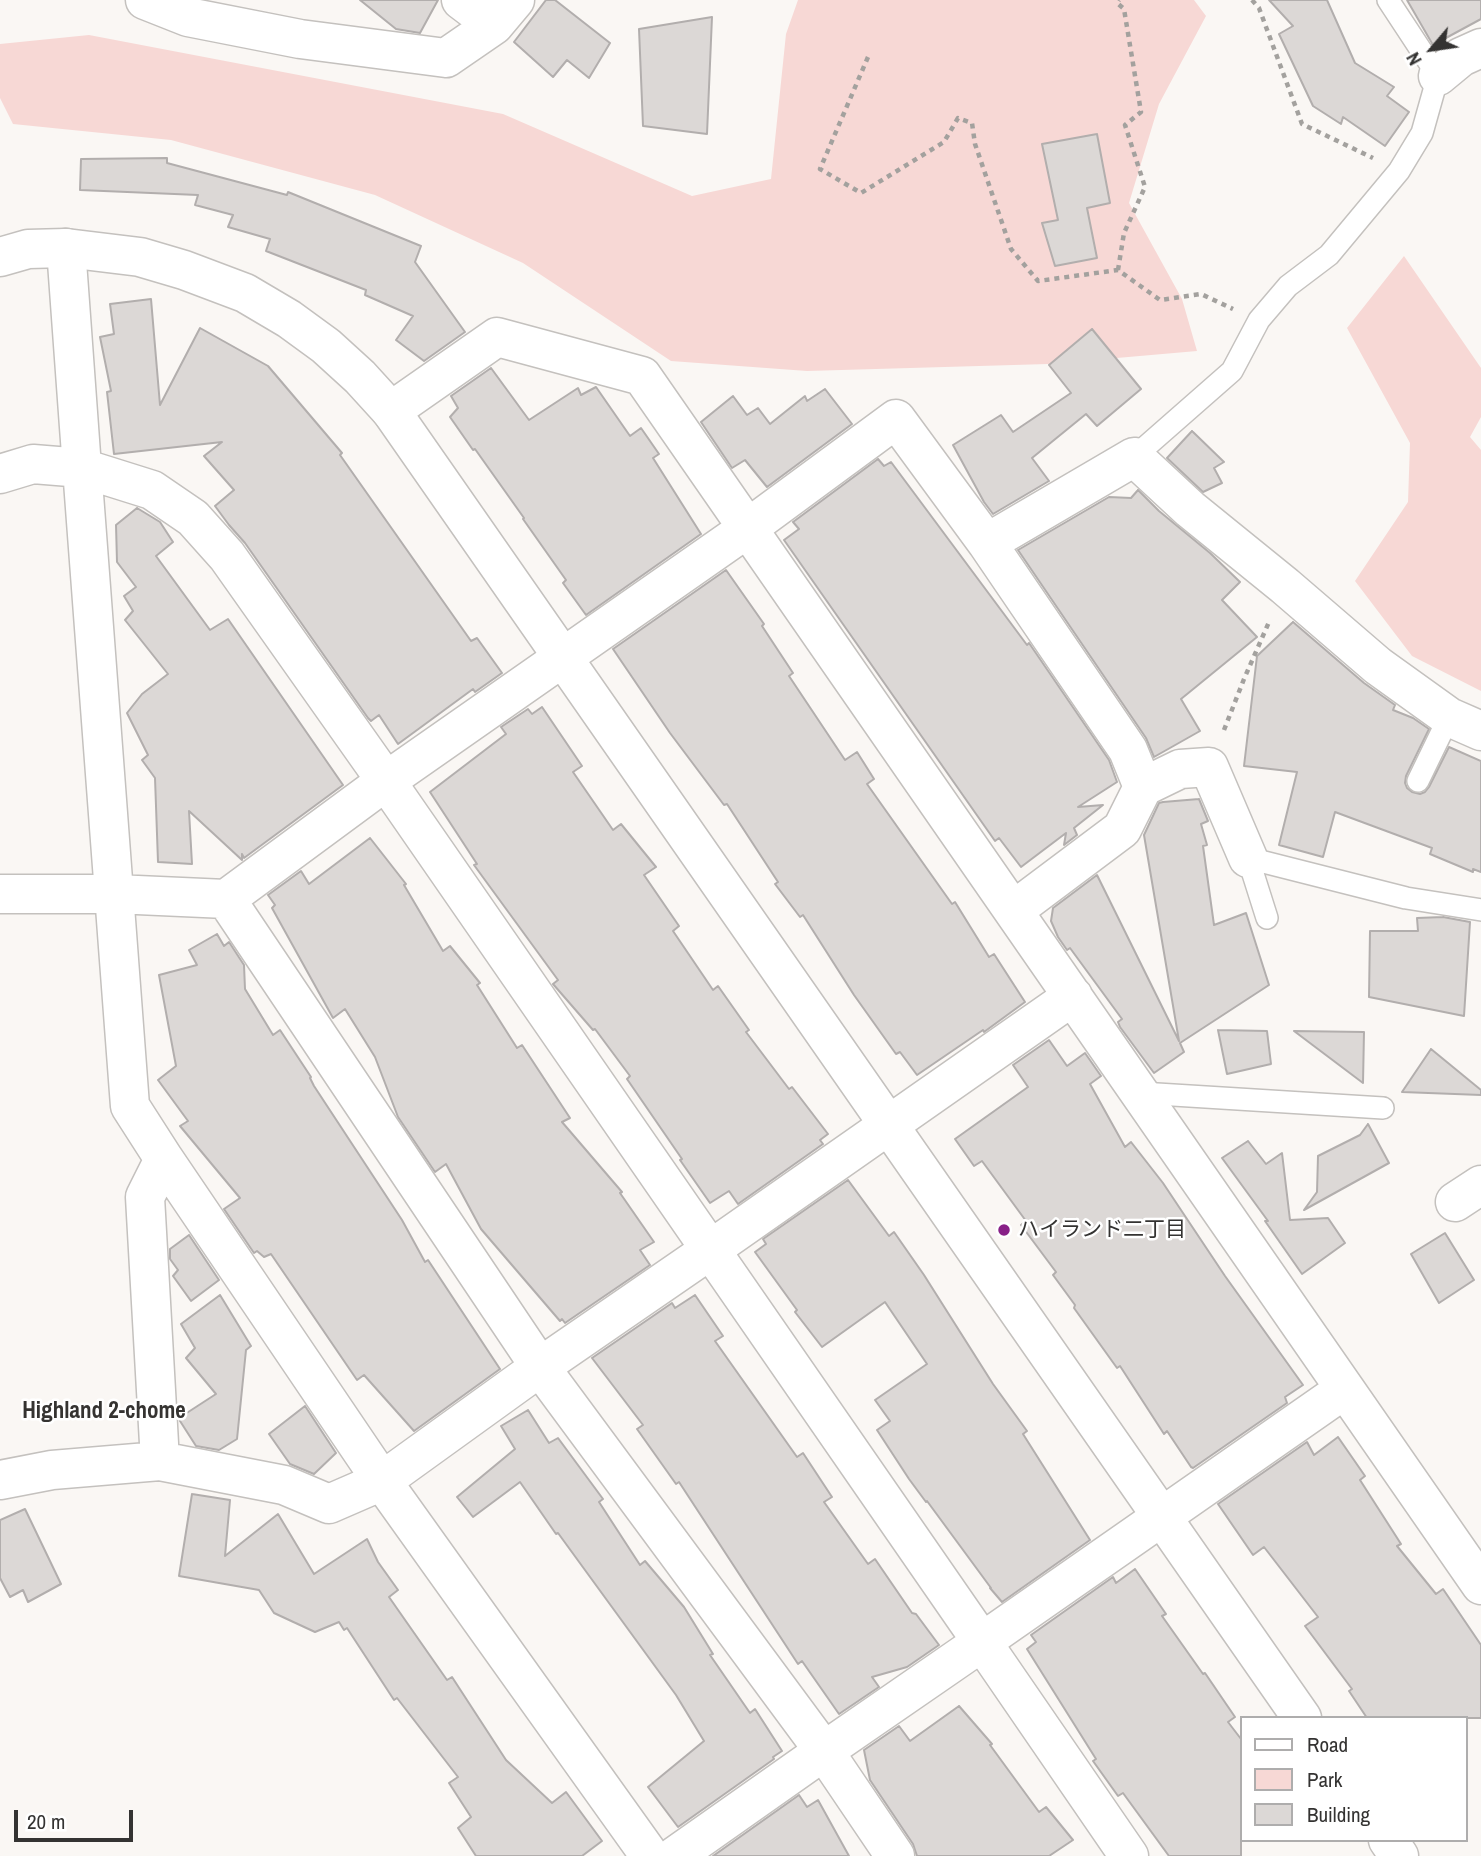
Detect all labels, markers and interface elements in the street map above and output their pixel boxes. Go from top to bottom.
north arrow [1397,14,1467,84]
text: N [1400,48,1428,70]
place label: ハイランド二丁目 [1018,1217,1186,1243]
marker: ハイランド二丁目 [996,1222,1012,1238]
district label: Highland 2-chome [22,1398,186,1426]
legend [1240,1716,1467,1842]
text: Road [1307,1730,1348,1759]
text: Park [1307,1765,1342,1794]
scale bar [18,1797,136,1841]
text: Building [1307,1800,1370,1829]
text: 20 m [27,1807,65,1836]

